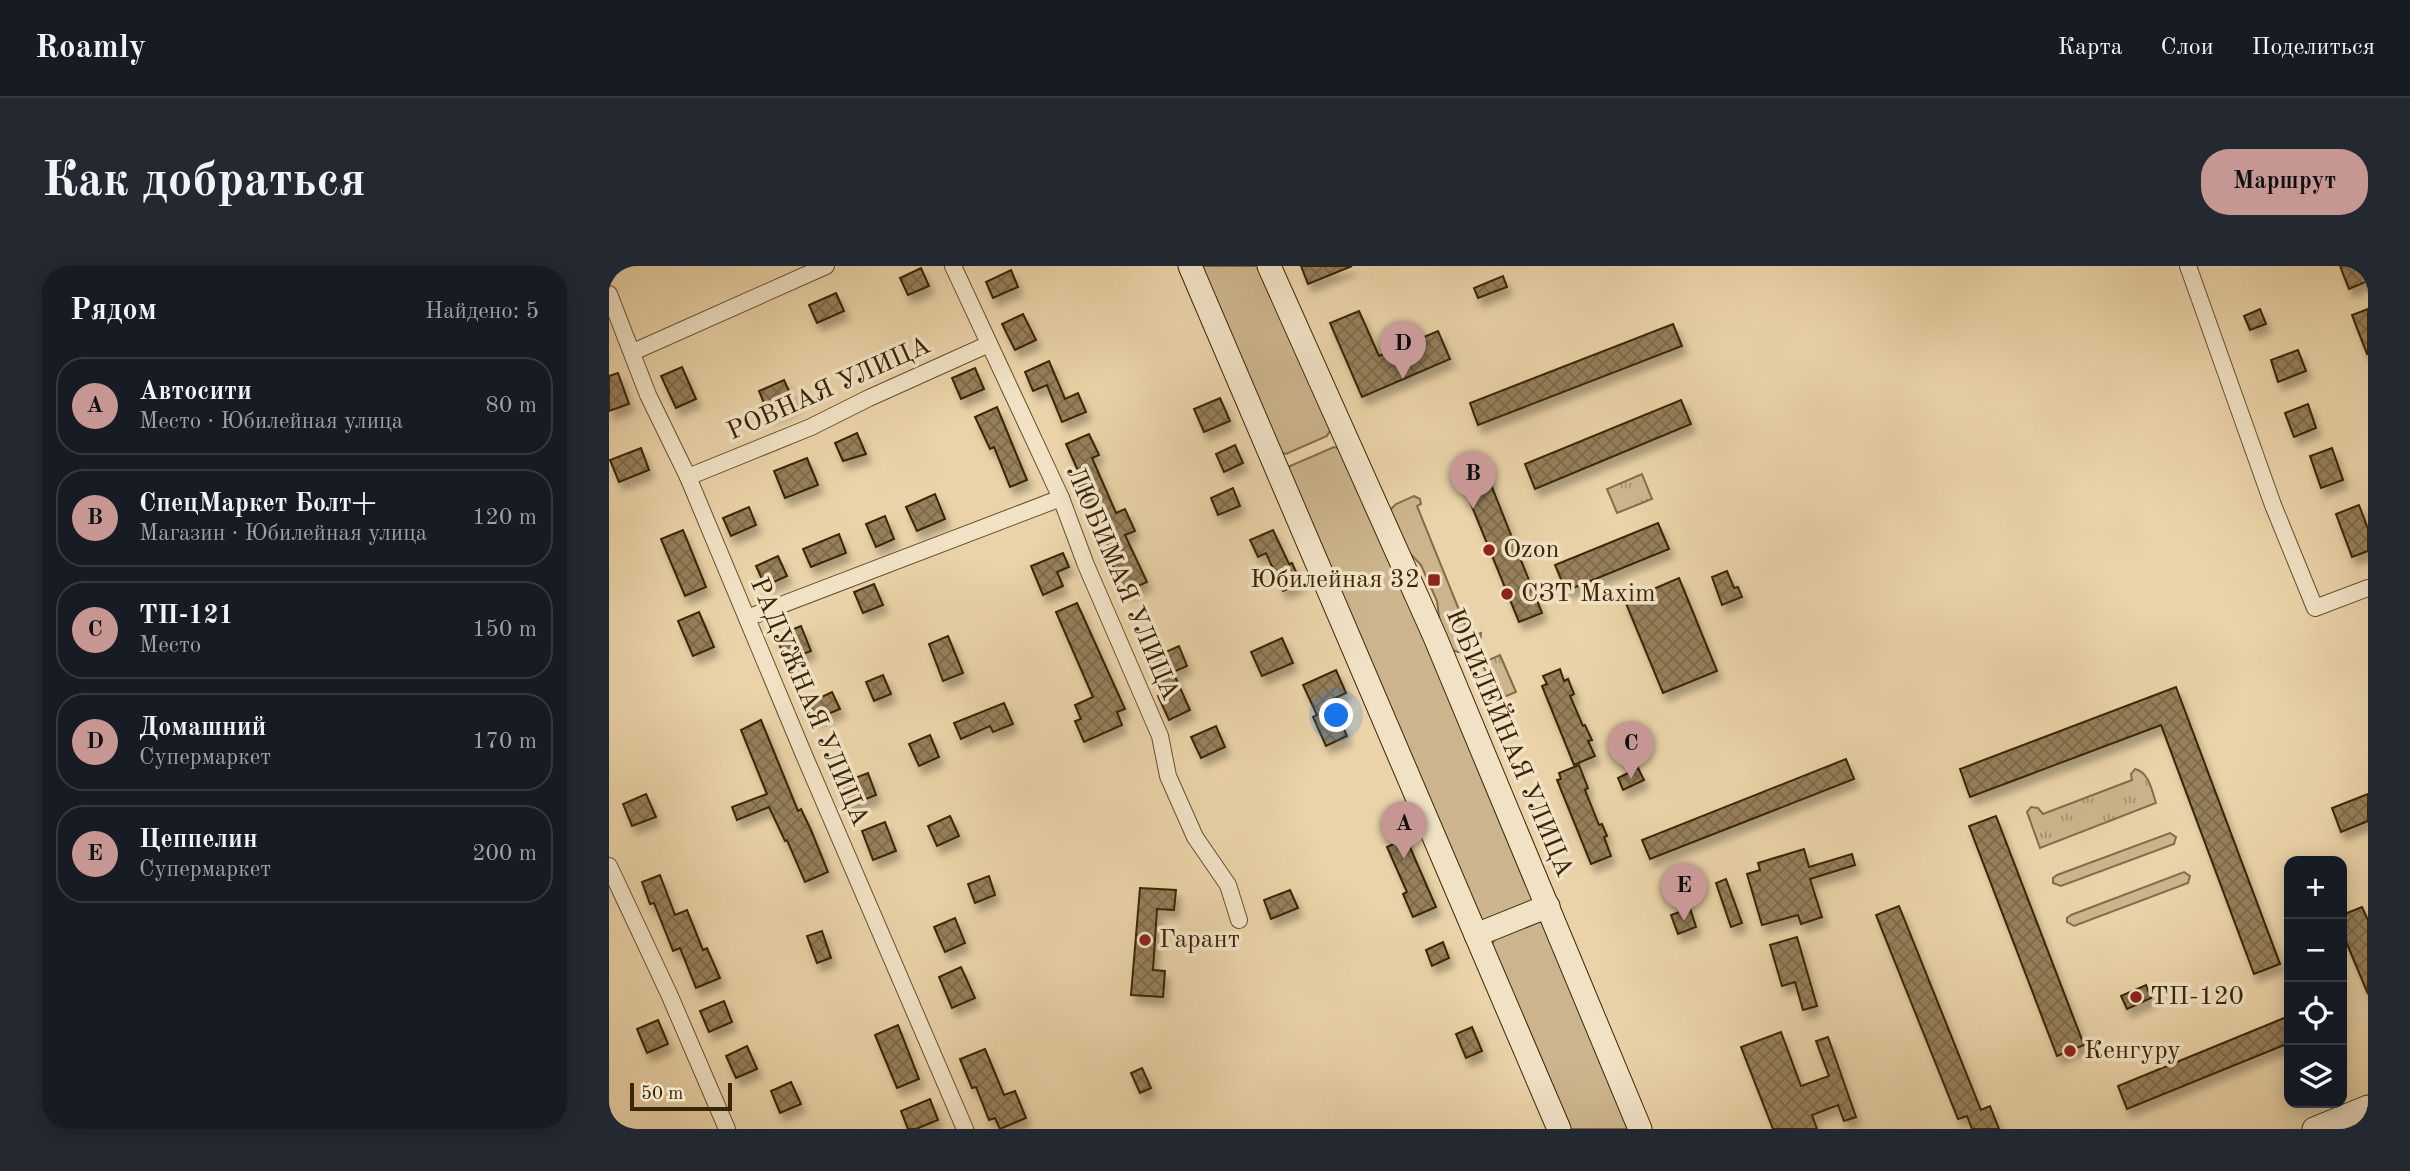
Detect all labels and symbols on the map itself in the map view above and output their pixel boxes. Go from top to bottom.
pin: D [1380,321,1426,379]
street label: РОВНАЯ УЛИЦА [723,332,935,446]
pin: B [1450,451,1496,509]
street label: ЛЮБИМАЯ УЛИЦА [1061,462,1183,704]
place label: Ozon [1503,537,1560,563]
marker: Ozon [1481,542,1497,558]
place label: Юбилейная 32 [1250,567,1420,593]
marker: Юбилейная 32 [1426,572,1442,588]
street label: РАДУЖНАЯ УЛИЦА [745,574,873,830]
place label: СЗТ Maxim [1521,581,1656,607]
marker: СЗТ Maxim [1499,586,1515,602]
street label: ЮБИЛЕЙНАЯ УЛИЦА [1441,603,1582,881]
your location [1319,698,1353,732]
pin: C [1608,721,1654,779]
pin: A [1381,801,1427,859]
pin: E [1661,863,1707,921]
place label: Гарант [1159,927,1240,953]
marker: Гарант [1137,932,1153,948]
place label: ТП-120 [2150,984,2244,1010]
marker: ТП-120 [2128,989,2144,1005]
place label: Кенгуру [2084,1038,2181,1064]
marker: Кенгуру [2062,1043,2078,1059]
scale bar [630,1080,731,1112]

